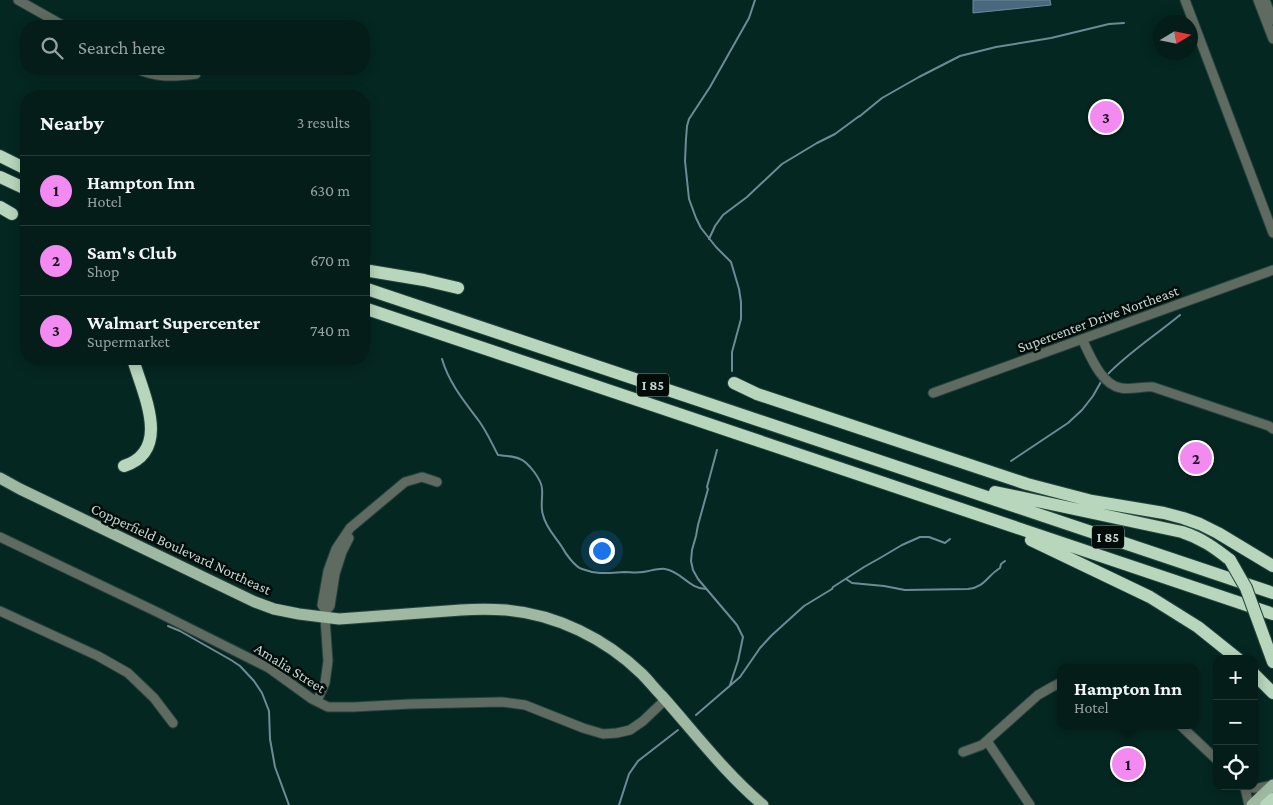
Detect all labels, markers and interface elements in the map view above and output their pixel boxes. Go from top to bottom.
north arrow [1153,15,1198,60]
search box [20,20,370,75]
icon: search [38,34,66,62]
text: Search here [78,37,165,58]
pin: 3 [1090,98,1122,136]
text: Nearby [40,111,104,135]
text: 3 results [297,114,350,131]
text: Hampton Inn [87,172,195,193]
text: 1 [53,182,59,199]
text: 630 m [310,182,350,199]
text: Hotel [87,193,122,210]
text: Sam's Club [87,242,177,263]
text: 2 [52,252,60,269]
text: 670 m [310,252,350,269]
text: Shop [87,263,119,280]
street label: Supercenter Drive Northeast [1015,282,1182,357]
text: Walmart Supercenter [87,312,260,333]
text: 3 [52,322,60,339]
text: 740 m [310,322,350,339]
text: Supermarket [87,333,170,350]
road number: I 85 [637,374,669,396]
pin: 2 [1180,439,1212,477]
street label: Copperfield Boulevard Northeast [88,500,274,599]
road number: I 85 [1092,526,1124,548]
your location [589,538,615,564]
street label: Amalia Street [252,640,329,697]
map controls [1213,655,1258,790]
button: + [1213,655,1258,700]
popup [1057,664,1199,729]
text: Hampton Inn [1074,678,1182,699]
text: Hotel [1074,699,1109,716]
button: − [1213,700,1258,745]
pin: 1 [1112,745,1144,783]
button: locate [1213,745,1258,790]

